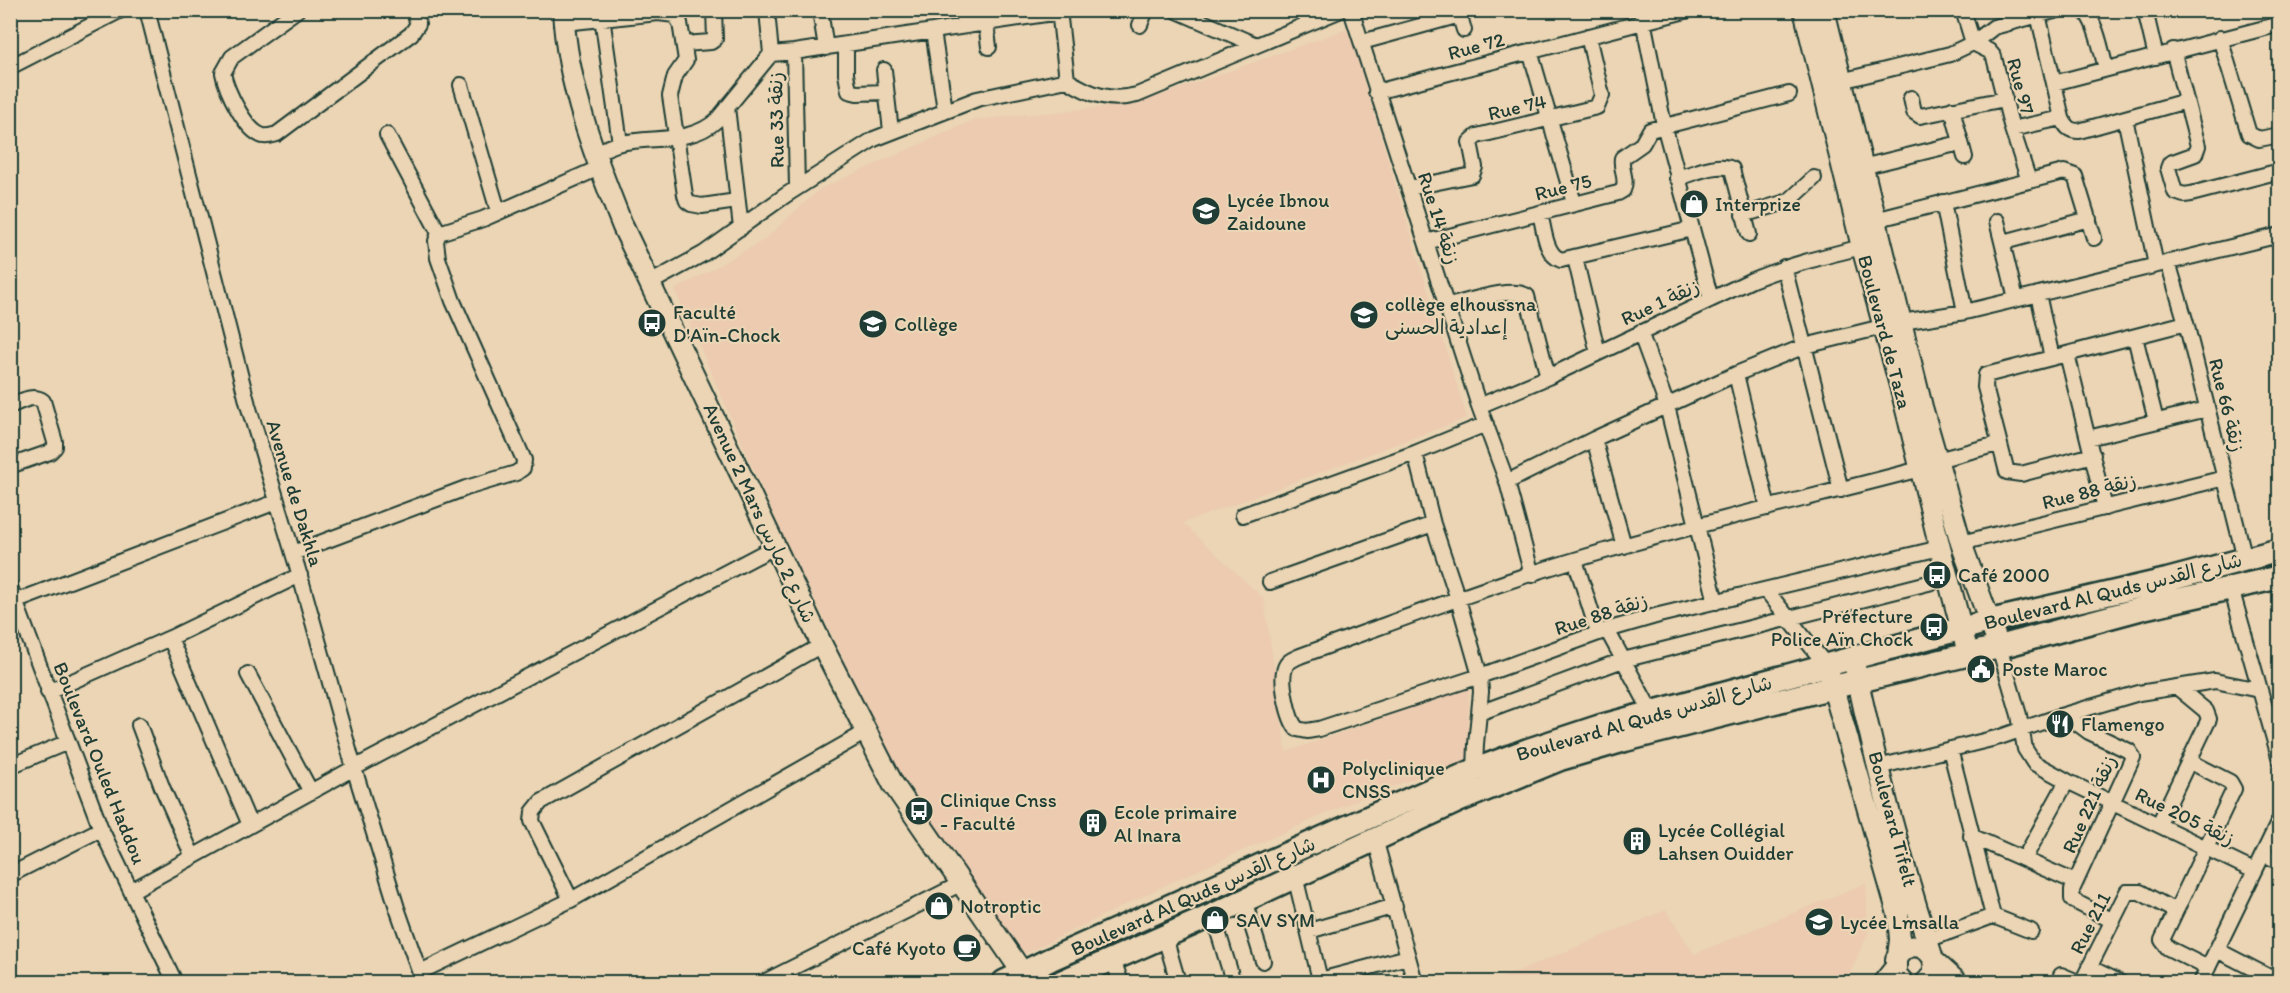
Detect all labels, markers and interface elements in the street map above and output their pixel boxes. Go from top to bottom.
street label: Rue 72 [1445,27,1507,65]
street label: Rue 97 [2002,55,2040,117]
street label: Rue 33 زنقة [763,72,789,168]
street label: Rue 74 [1486,89,1548,125]
street label: Rue 75 [1532,168,1594,206]
street label: Rue 14 زنقة [1413,169,1465,267]
place label: Lycée Ibnou Zaidoune [1227,188,1329,235]
shop icon: Interprize [1678,188,1710,220]
place label: Interprize [1715,192,1801,216]
school or university icon: Lycée Ibnou Zaidoune [1190,195,1222,227]
street label: Boulevard de Taza [1853,252,1917,412]
street label: Rue 1 زنقة [1617,273,1703,331]
place label: collège elhoussna إعدادية الحسنى [1385,292,1537,340]
school or university icon: collège elhoussna إعدادية الحسنى [1348,299,1380,331]
place label: Faculté D'Aïn-Chock [673,300,781,347]
bus stop icon: Faculté D'Aïn-Chock [636,307,668,339]
school or university icon: Collège [857,308,889,340]
place label: Collège [894,312,958,336]
street label: Rue 66 زنقة [2204,356,2250,454]
street label: Avenue 2 Mars شارع 2 مارس [697,399,822,628]
street label: Avenue de Dakhla [261,417,329,570]
street label: Rue 88 زنقة [2039,468,2139,514]
street label: Boulevard Al Quds شارع القدس [1981,547,2245,637]
bus stop icon: Café 2000 [1921,559,1953,591]
place label: Café 2000 [1958,563,2050,587]
street label: Rue 88 زنقة [1551,588,1651,640]
place label: Préfecture Police Aïn Chock [1771,604,1914,651]
bus stop icon: Préfecture Police Aïn Chock [1918,611,1950,643]
public building icon: Poste Maroc [1965,653,1997,685]
place label: Poste Maroc [2002,657,2108,681]
street label: Boulevard Ouled Haddou [48,658,152,868]
street label: Boulevard Al Quds شارع القدس [1513,670,1775,768]
restaurant icon: Flamengo [2044,708,2076,740]
place label: Flamengo [2081,712,2165,736]
street label: Boulevard Tifelt [1863,749,1923,889]
street label: Rue 221 زنقة [2057,751,2121,857]
place label: Polyclinique CNSS [1342,756,1445,803]
hospital icon: Polyclinique CNSS [1305,764,1337,796]
street label: Rue 205 زنقة [2131,782,2239,850]
place label: Clinique Cnss - Faculté [940,788,1057,835]
bus stop icon: Clinique Cnss - Faculté [903,795,935,827]
place label: Ecole primaire Al Inara [1114,800,1237,847]
building icon: Ecole primaire Al Inara [1077,807,1109,839]
place label: Lycée Collégial Lahsen Ouidder [1658,818,1793,865]
building icon: Lycée Collégial Lahsen Ouidder [1621,825,1653,857]
street label: Boulevard Al Quds شارع القدس [1067,831,1320,963]
street label: Rue 211 [2064,888,2116,958]
shop icon: Notroptic [923,890,955,922]
place label: Notroptic [960,894,1041,918]
shop icon: SAV SYM [1199,904,1231,936]
school or university icon: Lycée Lmsalla [1803,906,1835,938]
place label: SAV SYM [1236,908,1315,932]
place label: Lycée Lmsalla [1840,910,1960,934]
cafe icon: Café Kyoto [951,932,983,964]
place label: Café Kyoto [852,936,946,960]

